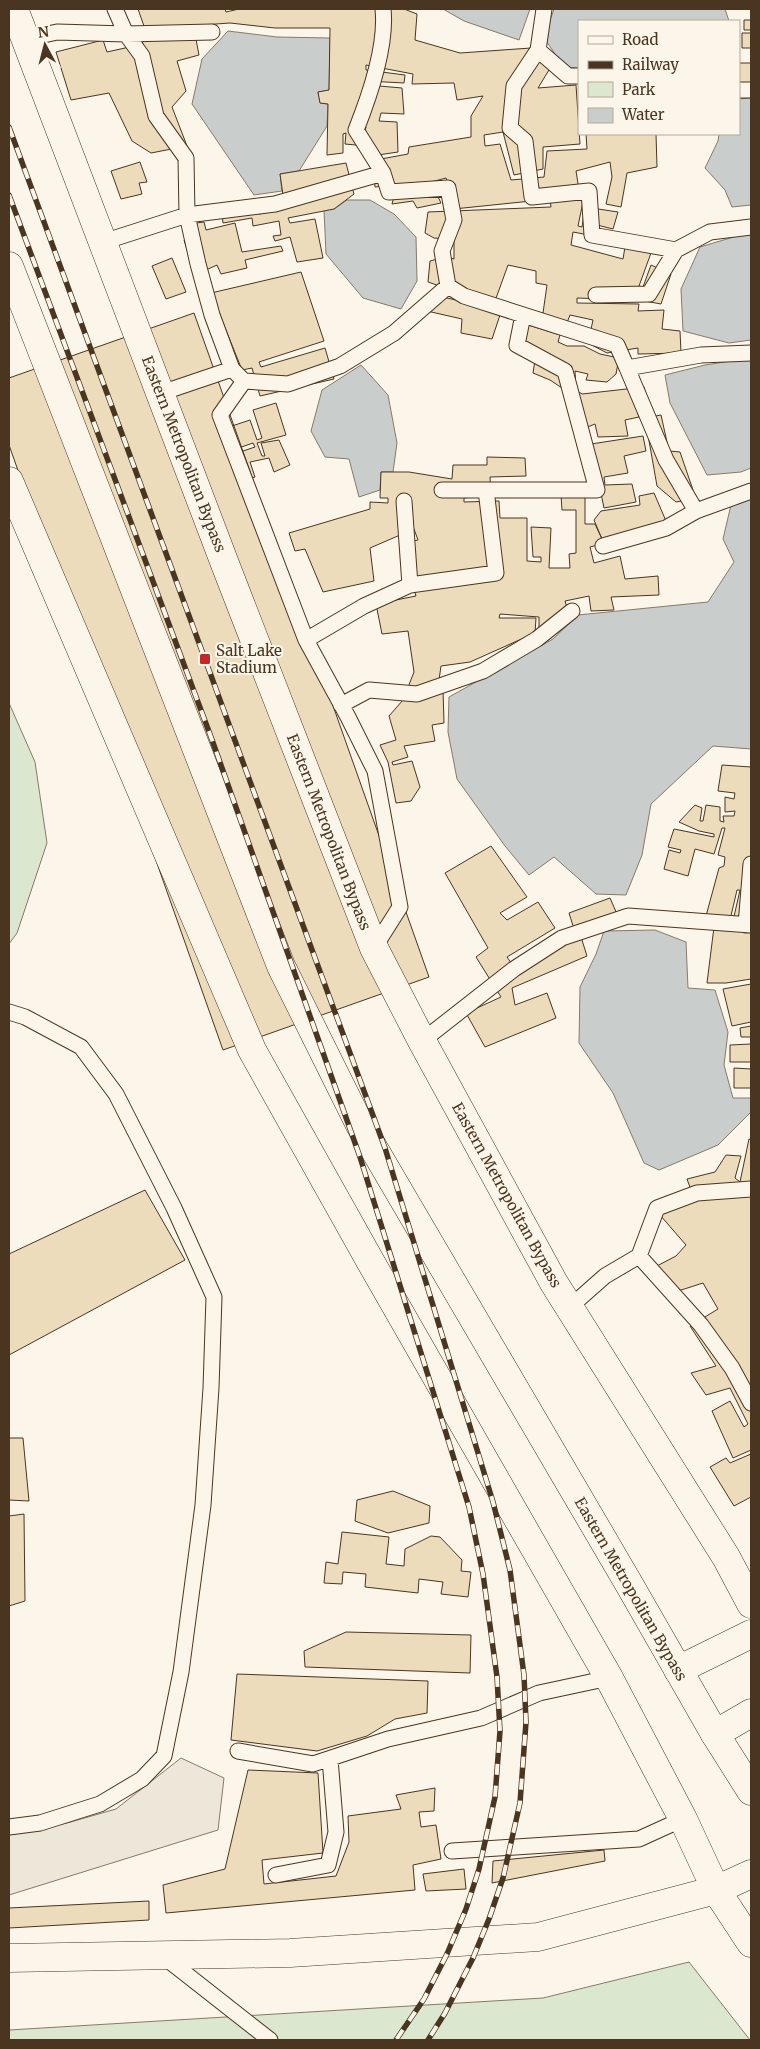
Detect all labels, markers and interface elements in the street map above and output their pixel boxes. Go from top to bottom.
north arrow [20,20,70,70]
legend [578,20,740,135]
text: N [37,22,50,42]
text: Road [622,30,658,49]
text: Railway [622,55,679,74]
text: Park [622,80,656,99]
text: Water [621,105,665,124]
street label: Eastern Metropolitan Bypass [138,353,230,555]
place label: Salt Lake Stadium [216,641,282,677]
marker: Salt Lake Stadium [198,652,212,666]
street label: Eastern Metropolitan Bypass [283,731,375,933]
street label: Eastern Metropolitan Bypass [448,1099,566,1291]
street label: Eastern Metropolitan Bypass [571,1494,691,1684]

